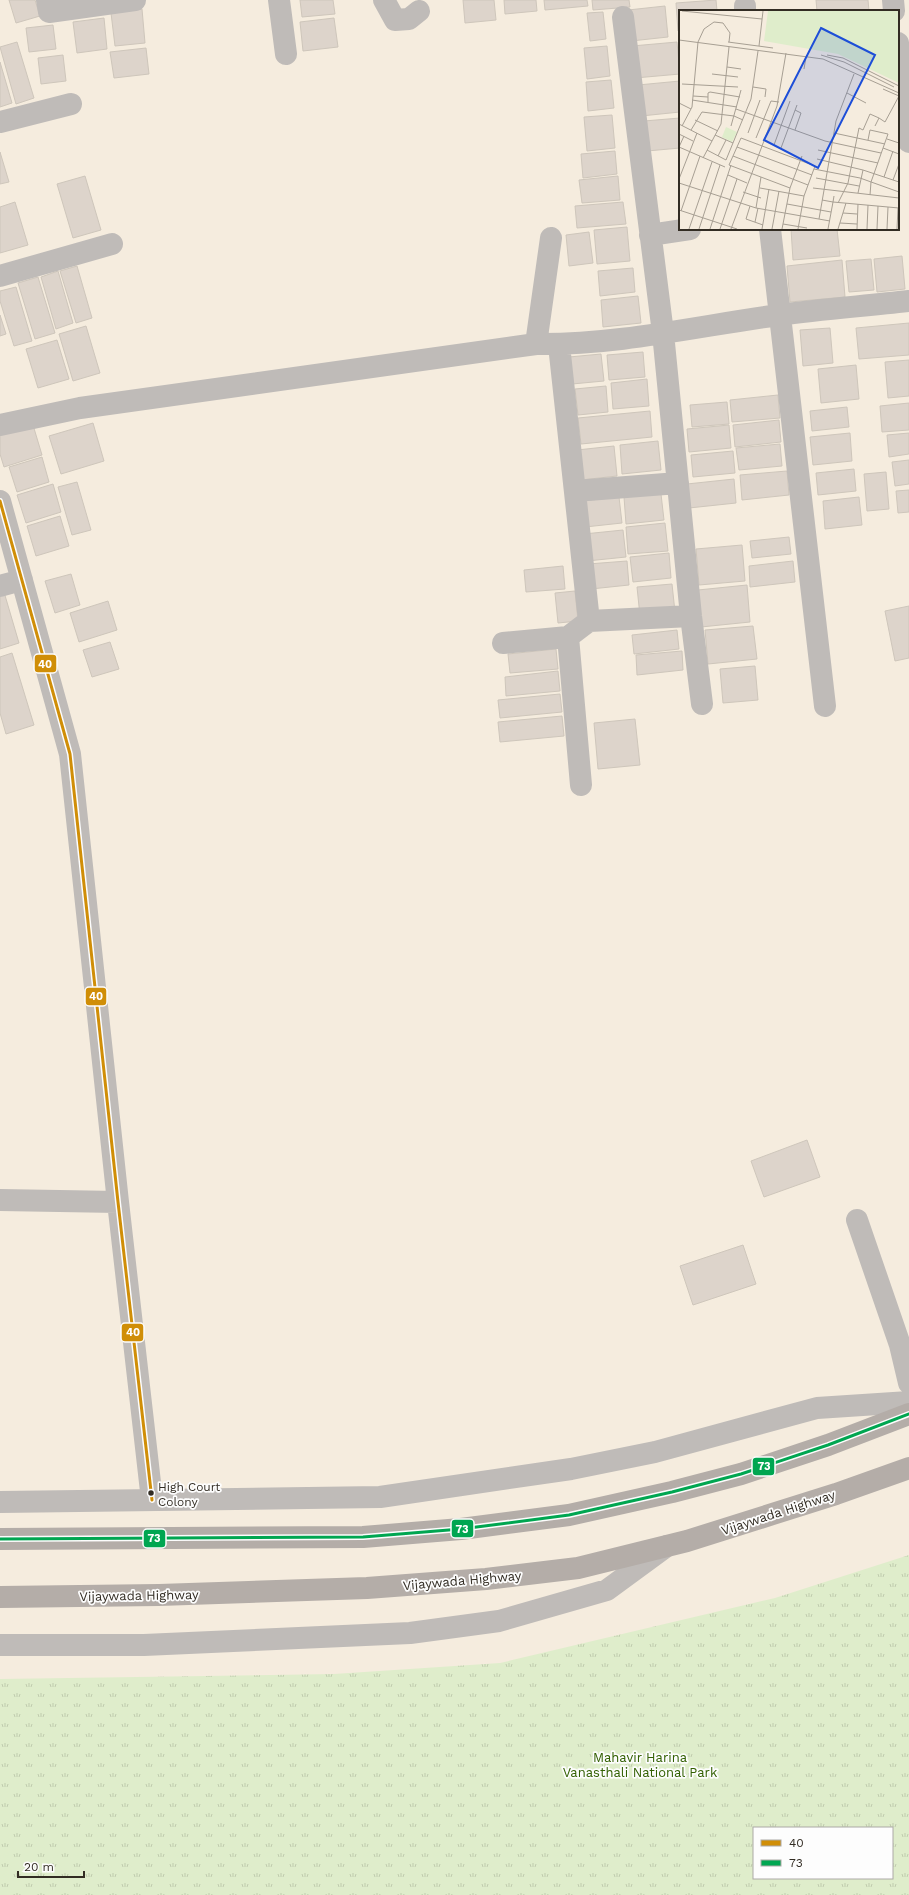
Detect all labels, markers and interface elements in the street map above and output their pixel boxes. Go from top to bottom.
inset map [679,10,899,230]
line badge: 40 [34,654,57,673]
text: 40 [38,658,52,671]
line badge: 40 [85,987,107,1006]
text: 40 [89,990,103,1003]
line badge: 40 [121,1323,144,1342]
text: 40 [126,1326,140,1339]
line badge: 73 [752,1457,775,1476]
text: 73 [757,1460,771,1473]
place label: High Court Colony [158,1480,220,1509]
street label: Vijaywada Highway [719,1487,837,1538]
marker: High Court Colony [146,1488,156,1498]
line badge: 73 [451,1519,474,1538]
text: 73 [455,1523,469,1536]
line badge: 73 [143,1529,166,1548]
text: 73 [147,1532,161,1545]
street label: Vijaywada Highway [402,1568,522,1593]
street label: Vijaywada Highway [79,1587,199,1604]
park label: Mahavir Harina Vanasthali National Park [563,1750,718,1780]
legend [753,1827,893,1879]
text: 40 [789,1836,804,1850]
scale bar [18,1853,84,1879]
text: 73 [789,1856,803,1870]
text: 20 m [24,1860,54,1874]

